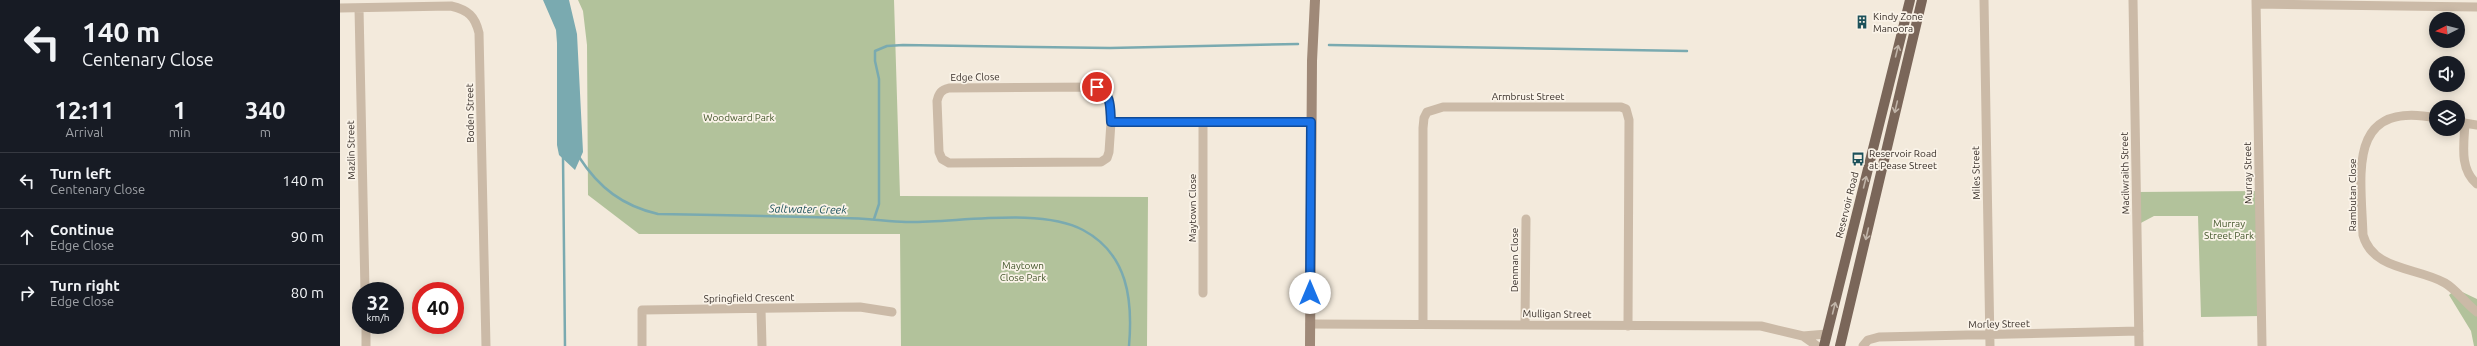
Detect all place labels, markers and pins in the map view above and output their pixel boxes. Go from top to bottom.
place label: Kindy Zone Manoora [1873,11,1923,34]
building icon: Kindy Zone Manoora [1854,14,1870,30]
pin [1080,70,1114,104]
place label: Reservoir Road at Pease Street [1869,148,1937,171]
bus stop icon: Reservoir Road at Pease Street [1850,151,1866,167]

